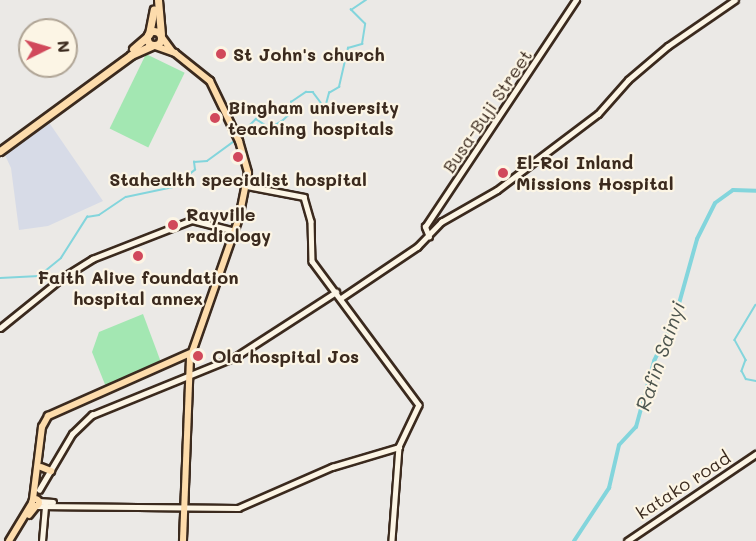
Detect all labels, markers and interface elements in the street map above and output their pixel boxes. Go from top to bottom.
north arrow [18,18,78,78]
text: N [53,40,75,54]
place label: St John's church [233,43,385,65]
street label: Busa-Buji Street [438,45,536,177]
marker: St John's church [214,47,228,61]
place label: Bingham university teaching hospitals [228,97,399,140]
marker: Bingham university teaching hospitals [206,109,224,127]
marker: Stahealth specialist hospital [229,148,247,166]
place label: El-Roi Inland Missions Hospital [516,152,673,195]
marker: El-Roi Inland Missions Hospital [494,164,512,182]
place label: Stahealth specialist hospital [109,168,367,190]
place label: Rayville radiology [186,204,271,246]
marker: Rayville radiology [164,216,182,234]
marker: Faith Alive foundation hospital annex [129,247,147,265]
place label: Faith Alive foundation hospital annex [37,267,239,310]
water label: Rafin Sainyi [630,298,690,414]
place label: Ola hospital Jos [212,345,359,367]
marker: Ola hospital Jos [189,347,207,365]
street label: katako road [632,446,734,524]

